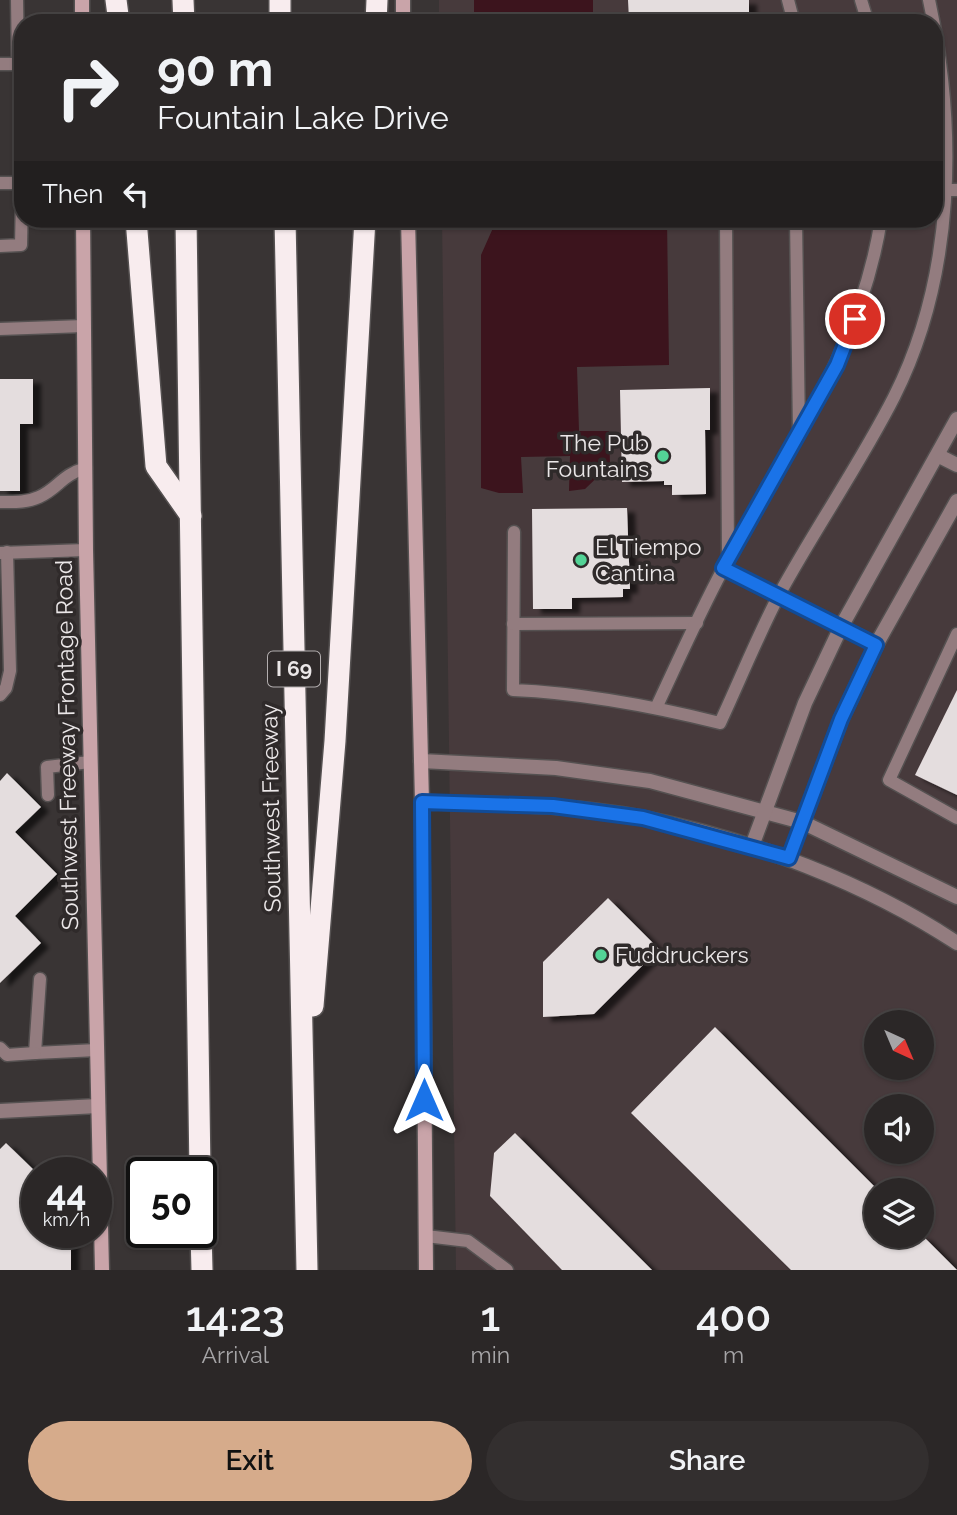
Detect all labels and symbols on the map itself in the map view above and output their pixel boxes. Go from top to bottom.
pin [825,289,885,349]
place label: The Pub Fountains [546,429,649,482]
marker: The Pub Fountains [655,448,671,464]
place label: El Tiempo Cantina [595,533,701,586]
marker: El Tiempo Cantina [573,552,589,568]
street label: Southwest Freeway Frontage Road [50,560,83,930]
road number: I 69 [268,652,320,686]
street label: Southwest Freeway [255,703,286,913]
place label: Fuddruckers [615,941,749,968]
marker: Fuddruckers [593,947,609,963]
north arrow [864,1010,934,1080]
position arrow [387,1063,461,1137]
speed limit sign: 50 [126,1157,217,1248]

